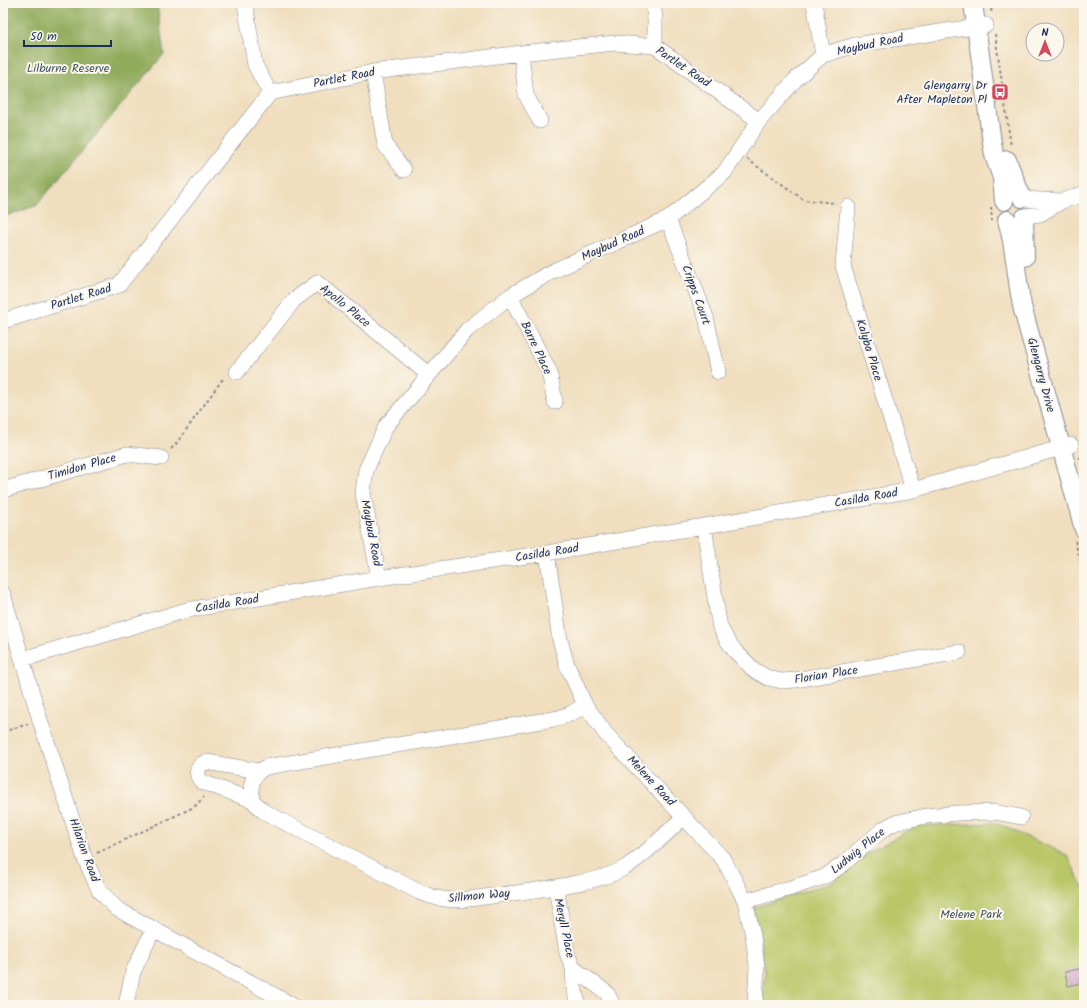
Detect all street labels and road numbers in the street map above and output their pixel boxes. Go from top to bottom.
street label: Maybud Road [835,28,906,61]
street label: Partlet Road [652,42,715,93]
street label: Partlet Road [311,63,378,93]
street label: Maybud Road [578,221,649,266]
street label: Cripps Court [676,262,716,328]
street label: Partlet Road [48,278,115,315]
street label: Apollo Place [316,280,375,333]
street label: Kalyba Place [851,317,888,384]
street label: Barre Place [515,318,557,378]
street label: Glengarry Drive [1022,335,1060,415]
street label: Timidon Place [46,448,119,486]
street label: Casilda Road [833,483,900,513]
street label: Maybud Road [355,498,387,569]
street label: Casilda Road [514,538,581,567]
street label: Casilda Road [194,589,261,618]
street label: Florian Place [793,661,860,689]
street label: Melene Road [622,751,680,812]
street label: Hilarion Road [64,815,105,886]
street label: Ludwig Place [827,823,890,879]
street label: Sillmon Way [447,884,511,908]
street label: Meryll Place [548,896,580,960]

